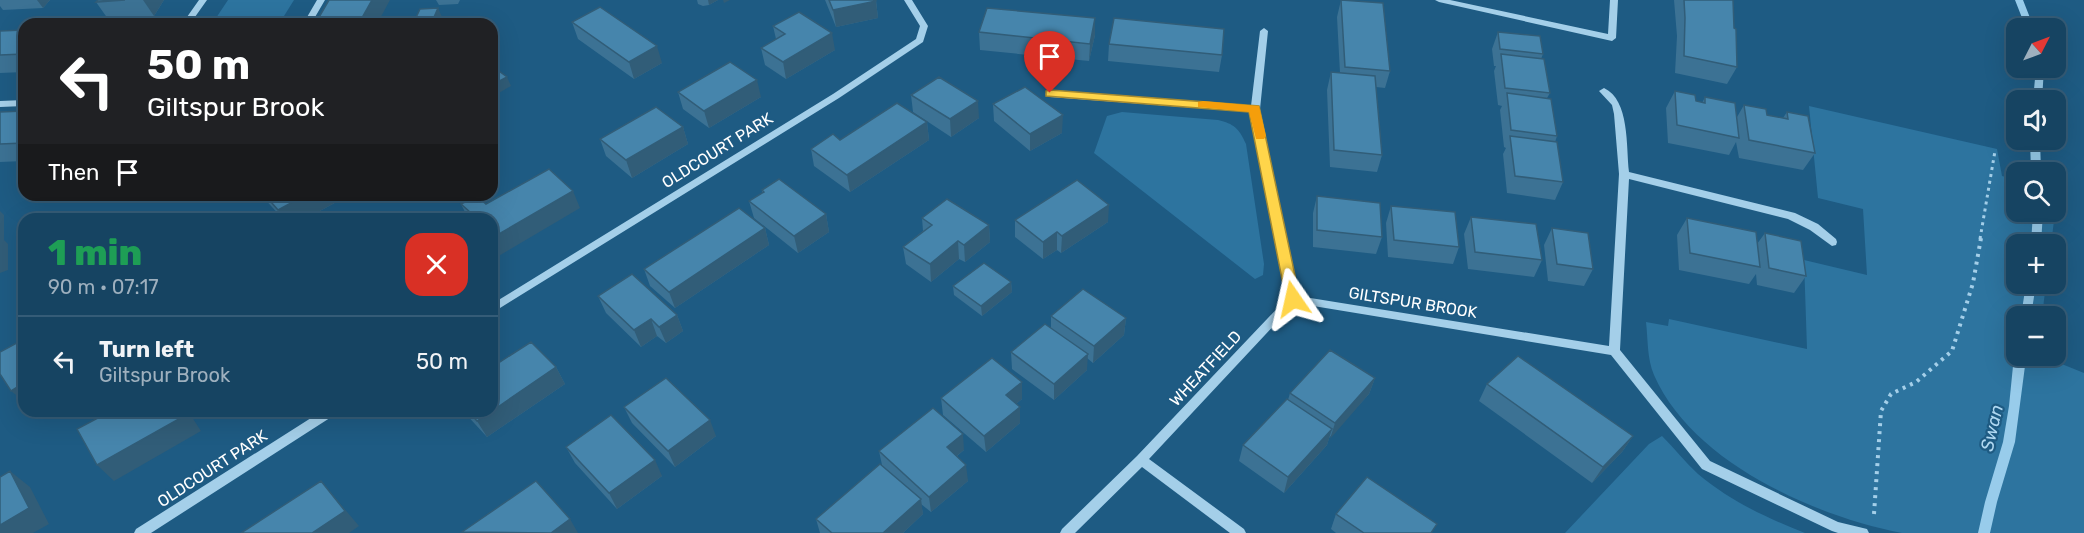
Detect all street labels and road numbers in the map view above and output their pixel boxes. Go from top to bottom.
street label: OLDCOURT PARK [658,108,777,192]
street label: GILTSPUR BROOK [1347,283,1479,322]
street label: WHEATFIELD [1166,327,1245,410]
street label: OLDCOURT PARK [154,426,271,511]

